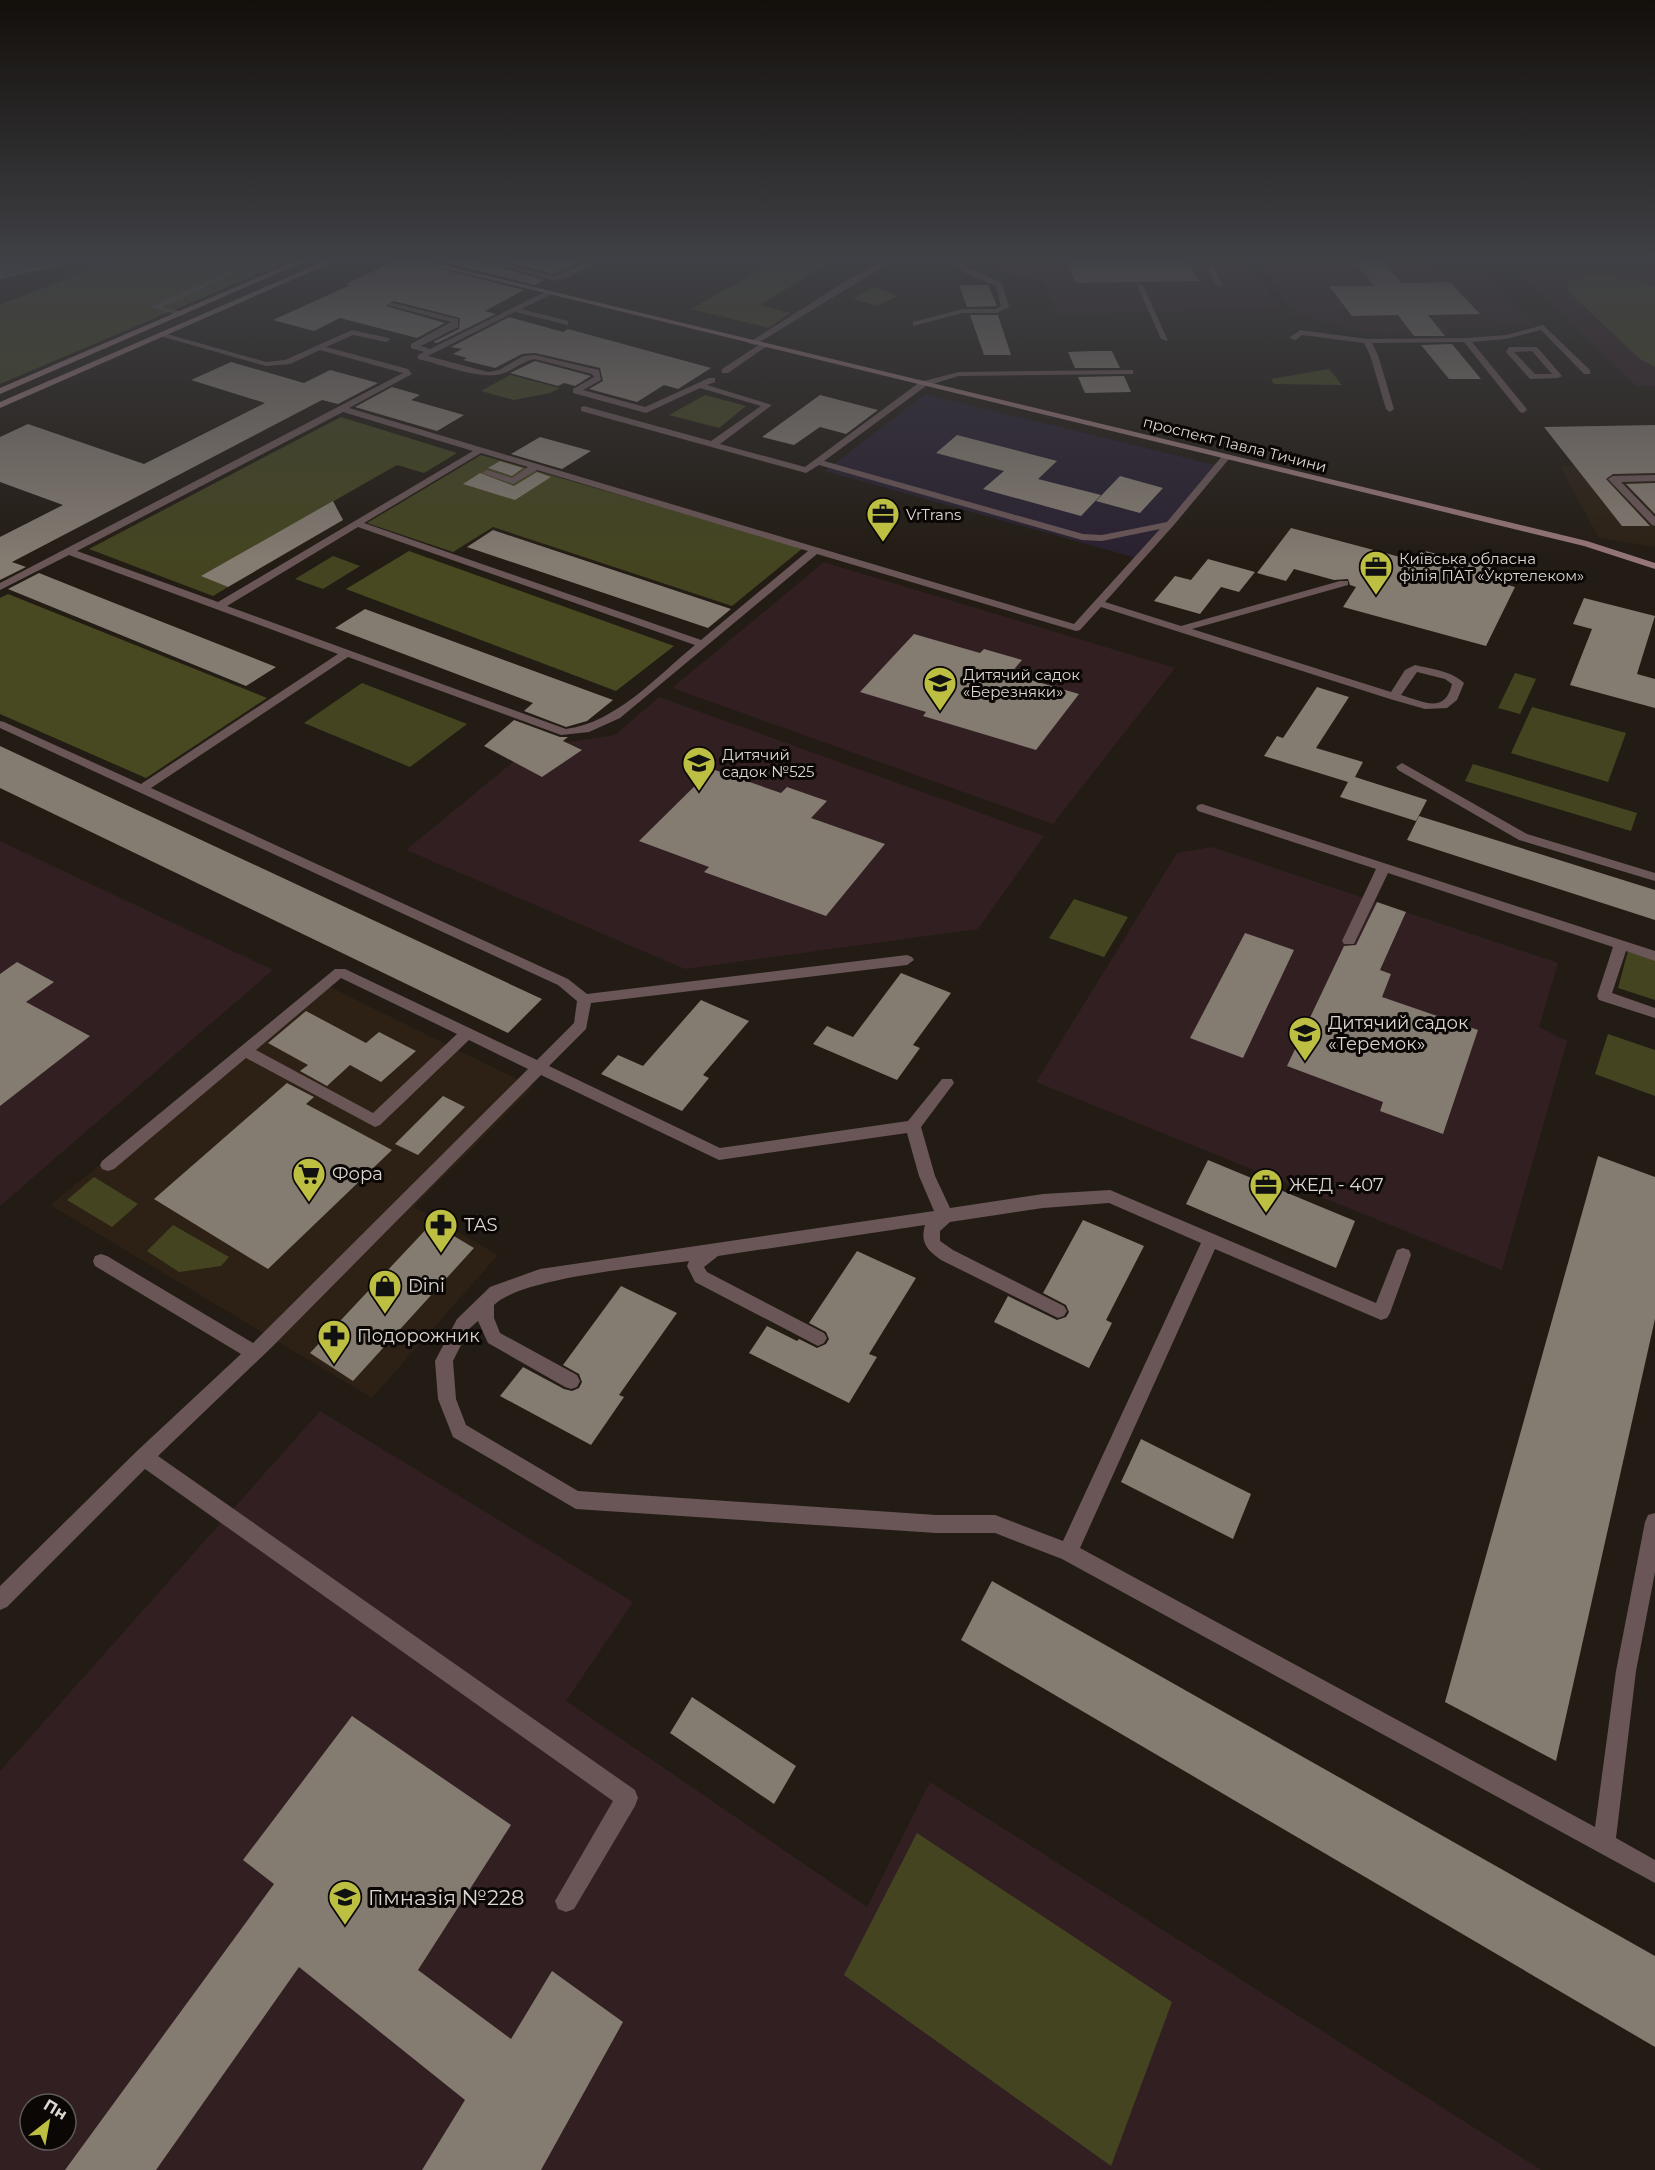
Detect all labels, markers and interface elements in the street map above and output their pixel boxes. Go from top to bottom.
street label: проспект Павла Тичини [1141,412,1329,476]
office icon: VrTrans [865,496,901,543]
place label: VrTrans [906,505,961,524]
office icon: Київська обласна філія ПАТ «Укртелеком» [1358,549,1394,596]
place label: Київська обласна філія ПАТ «Укртелеком» [1399,549,1584,585]
school or university icon: Дитячий садок «Березняки» [922,665,958,712]
place label: Дитячий садок «Березняки» [963,665,1080,701]
school or university icon: Дитячий садок №525 [681,745,717,792]
place label: Дитячий садок №525 [722,745,815,781]
place label: Дитячий садок «Теремок» [1328,1012,1469,1055]
school or university icon: Дитячий садок «Теремок» [1287,1015,1323,1062]
supermarket icon: Фора [291,1156,327,1203]
place label: Фора [332,1163,383,1185]
office icon: ЖЕД - 407 [1248,1167,1284,1214]
place label: ЖЕД - 407 [1289,1174,1384,1196]
pharmacy icon: TAS [423,1207,459,1254]
place label: TAS [464,1214,498,1236]
shop icon: Dini [367,1268,403,1315]
place label: Dini [408,1275,445,1297]
pharmacy icon: Подорожник [316,1318,352,1365]
place label: Подорожник [357,1325,480,1347]
school or university icon: Гімназія №228 [327,1879,363,1926]
place label: Гімназія №228 [368,1885,524,1910]
north arrow [18,2092,78,2152]
text: Пн [40,2095,71,2124]

